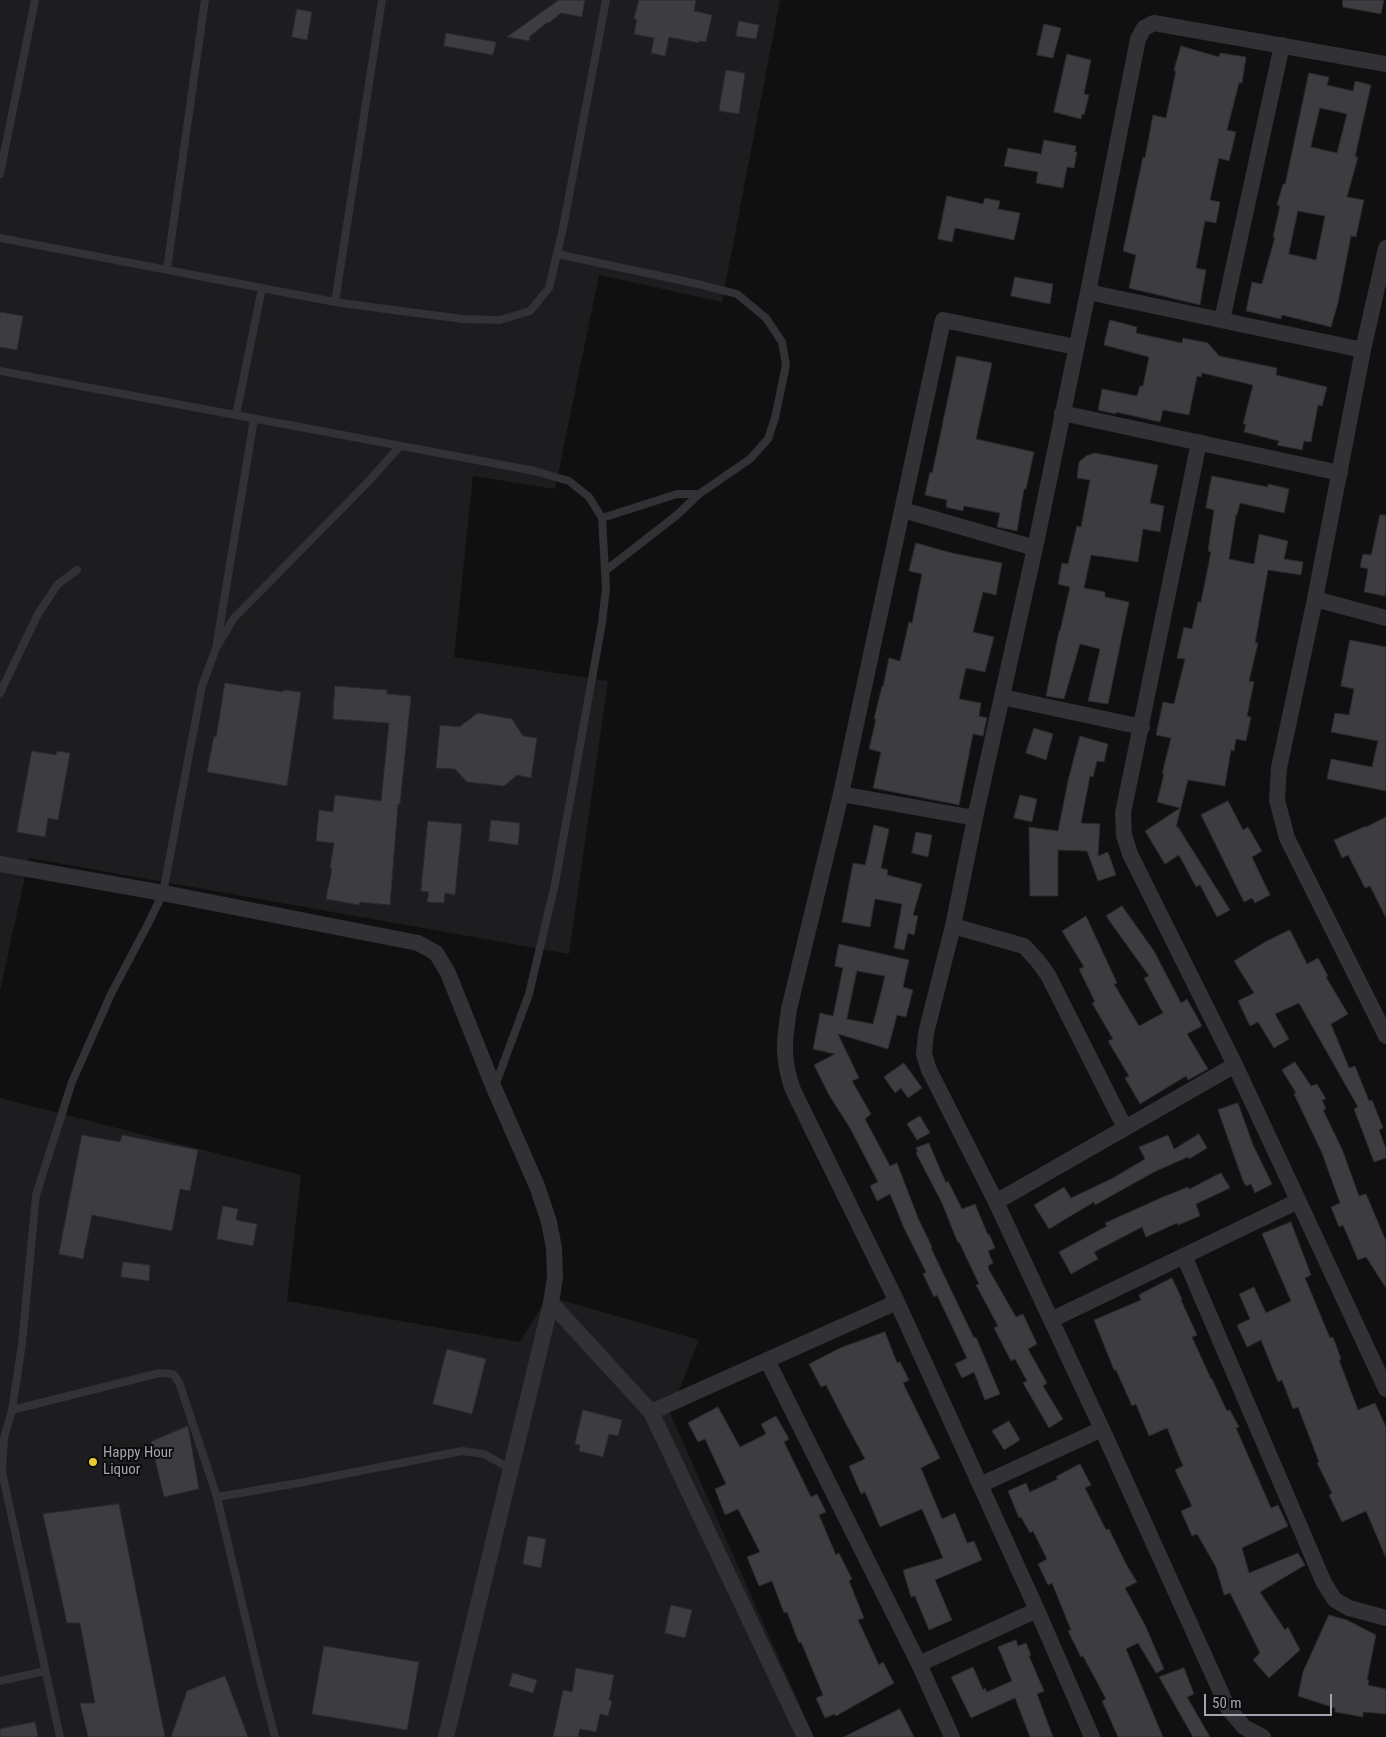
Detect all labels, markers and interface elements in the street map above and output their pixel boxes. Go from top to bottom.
place label: Happy Hour Liquor [103,1444,173,1479]
marker: Happy Hour Liquor [87,1456,99,1468]
scale bar [1206,1684,1334,1716]
text: 50 m [1212,1694,1242,1712]

